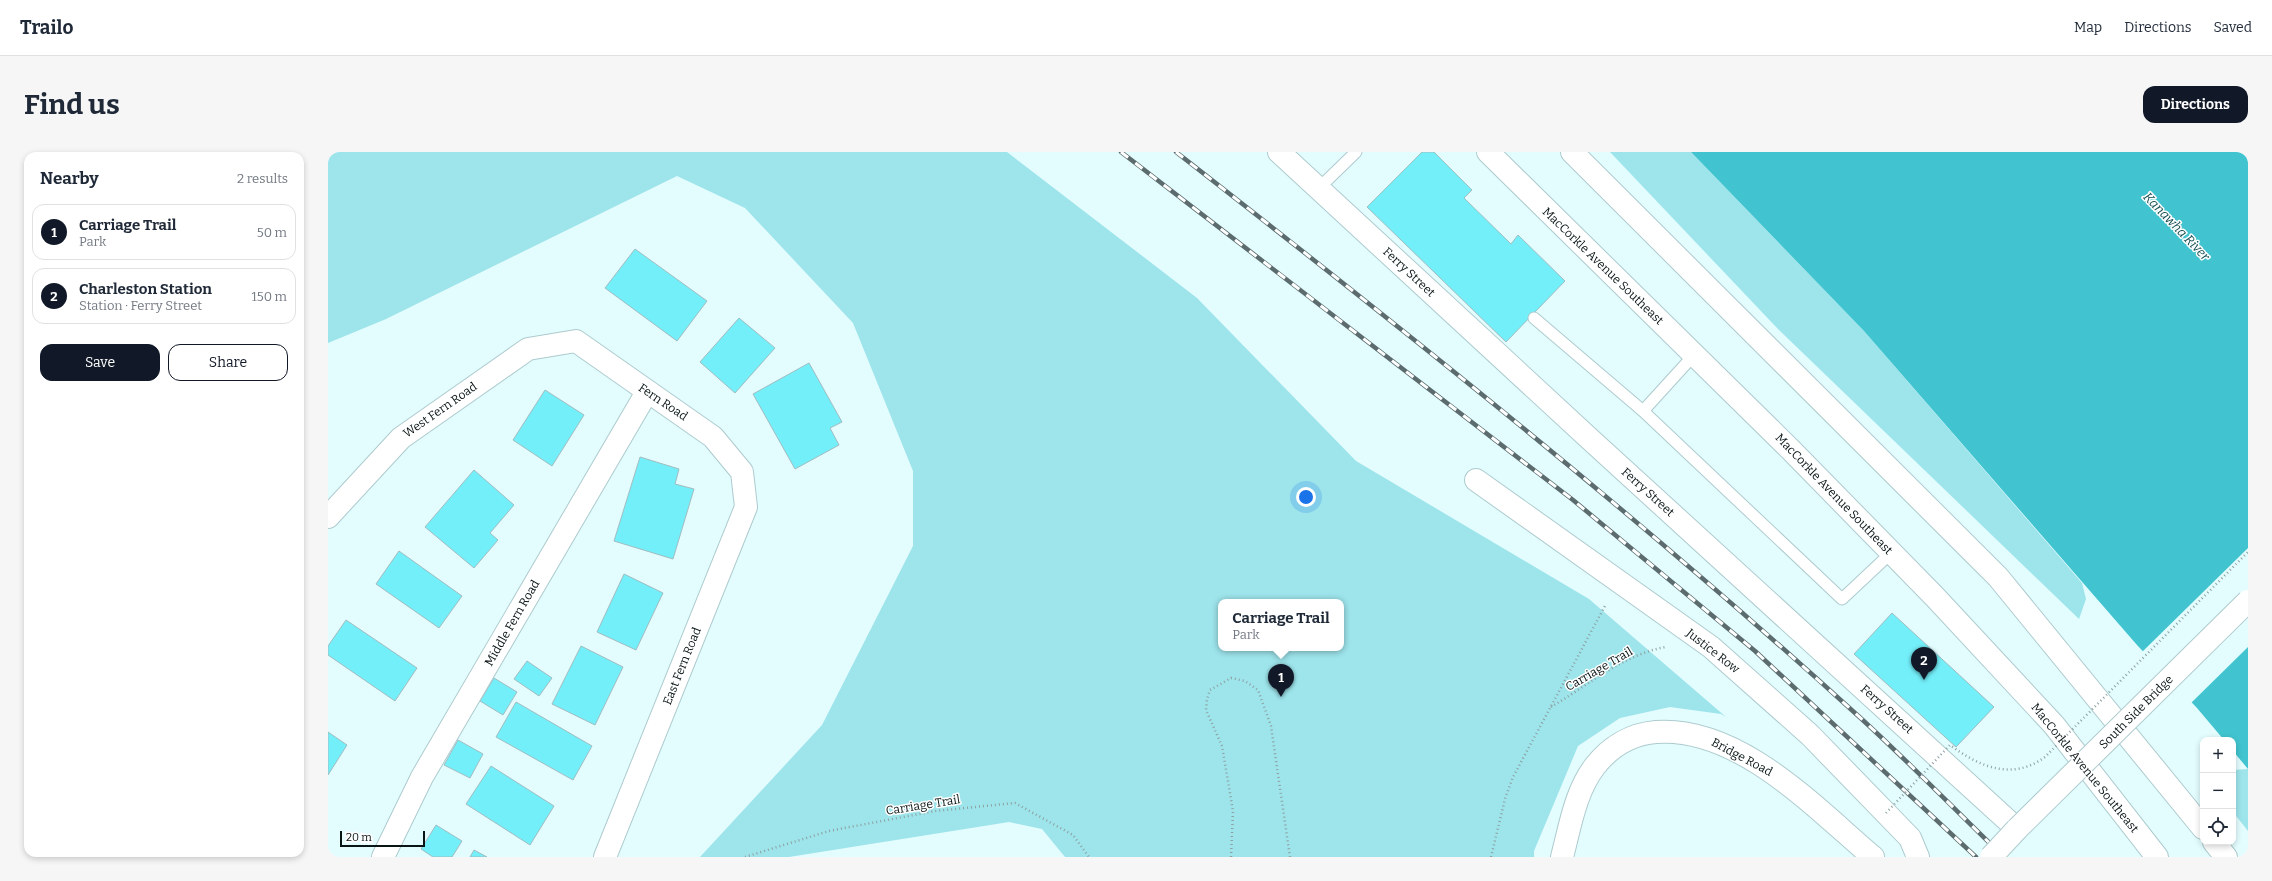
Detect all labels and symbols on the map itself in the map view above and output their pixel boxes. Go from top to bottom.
water label: Kanawha River [2140,189,2213,264]
street label: MacCorkle Avenue Southeast [1540,205,1667,328]
street label: Ferry Street [1380,244,1438,300]
street label: West Fern Road [401,379,479,441]
street label: Fern Road [636,381,690,423]
street label: MacCorkle Avenue Southeast [1773,431,1896,558]
street label: Ferry Street [1619,465,1678,520]
your location [1296,487,1316,507]
street label: Middle Fern Road [482,577,542,669]
street label: East Fern Road [660,625,704,707]
street label: Justice Row [1683,625,1743,676]
street label: Carriage Trail [1563,644,1635,694]
pin: 2 [1911,647,1937,680]
pin: 1 [1268,664,1294,697]
street label: South Side Bridge [2096,672,2176,752]
street label: Ferry Street [1858,682,1917,737]
street label: MacCorkle Avenue Southeast [2028,700,2142,836]
street label: Bridge Road [1709,735,1775,779]
street label: Carriage Trail [885,792,962,818]
scale bar [340,829,425,848]

